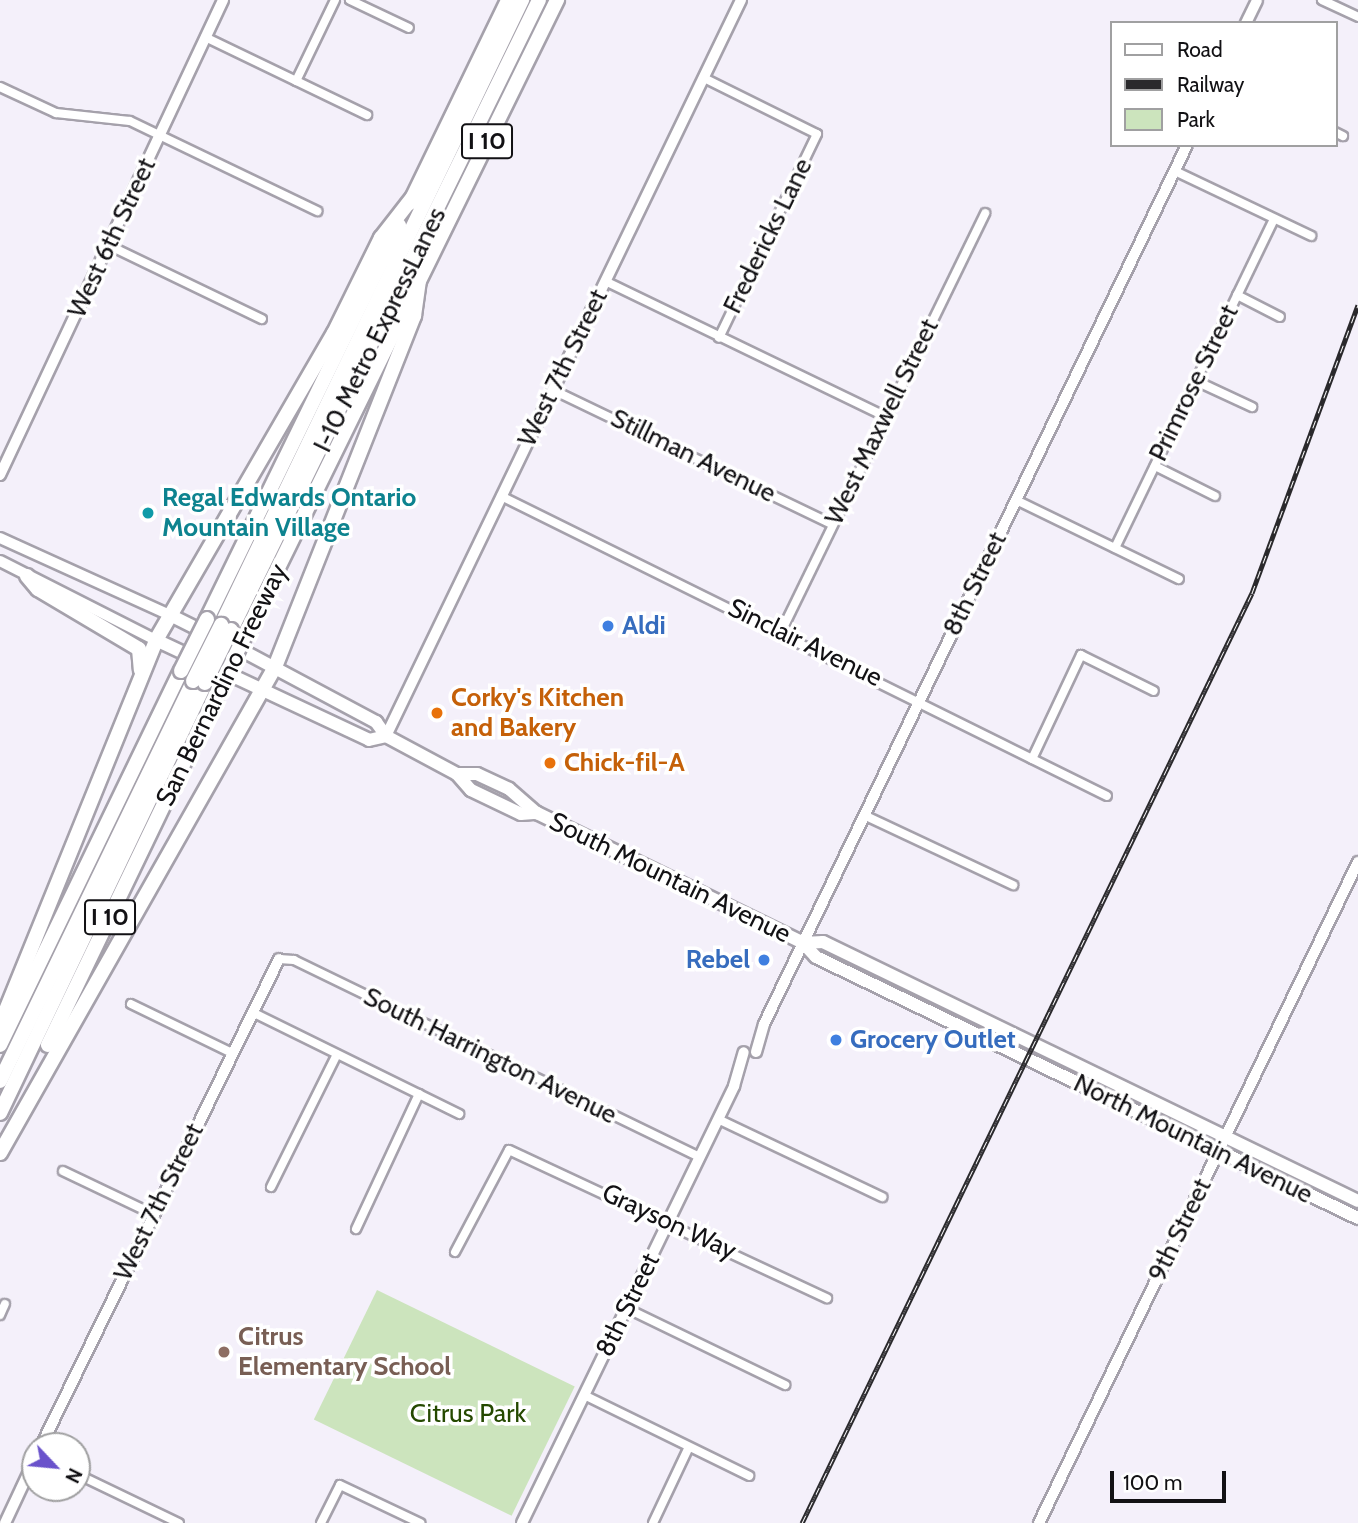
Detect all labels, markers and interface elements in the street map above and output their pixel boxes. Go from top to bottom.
legend [1110,21,1337,147]
text: Road [1177,37,1223,62]
text: Railway [1177,72,1244,97]
text: Park [1177,107,1215,132]
road number: I 10 [461,120,513,162]
street label: West 6th Street [61,153,163,323]
street label: Fredericks Lane [717,153,819,319]
street label: I-10 Metro ExpressLanes [307,203,453,457]
street label: West 7th Street [512,284,614,452]
street label: Primrose Street [1143,300,1245,466]
street label: West Maxwell Street [819,314,945,530]
street label: Stillman Avenue [606,403,780,509]
place label: Regal Edwards Ontario Mountain Village [162,482,416,544]
marker: Regal Edwards Ontario Mountain Village [140,505,156,521]
street label: 8th Street [937,527,1013,641]
street label: San Bernardino Freeway [150,559,294,811]
street label: Sinclair Avenue [723,592,887,694]
place label: Aldi [622,610,666,642]
marker: Aldi [600,618,616,634]
place label: Corky's Kitchen and Bakery [451,682,624,744]
marker: Corky's Kitchen and Bakery [429,705,445,721]
place label: Chick-fil-A [564,747,685,779]
marker: Chick-fil-A [542,755,558,771]
street label: South Mountain Avenue [544,806,796,950]
road number: I 10 [84,897,136,937]
place label: Rebel [686,944,750,976]
marker: Rebel [756,952,772,968]
street label: South Harrington Avenue [358,981,622,1131]
place label: Grocery Outlet [850,1024,1016,1056]
marker: Grocery Outlet [828,1032,844,1048]
street label: North Mountain Avenue [1069,1068,1317,1210]
street label: West 7th Street [108,1118,210,1286]
street label: 9th Street [1142,1174,1218,1286]
street label: Grayson Way [597,1177,741,1267]
street label: 8th Street [590,1248,666,1362]
place label: Citrus Elementary School [238,1321,451,1382]
marker: Citrus Elementary School [216,1344,232,1360]
park label: Citrus Park [410,1398,526,1430]
north arrow [21,1432,91,1502]
scale bar [1113,1456,1228,1500]
text: N [60,1464,87,1487]
text: 100 m [1123,1470,1182,1495]

